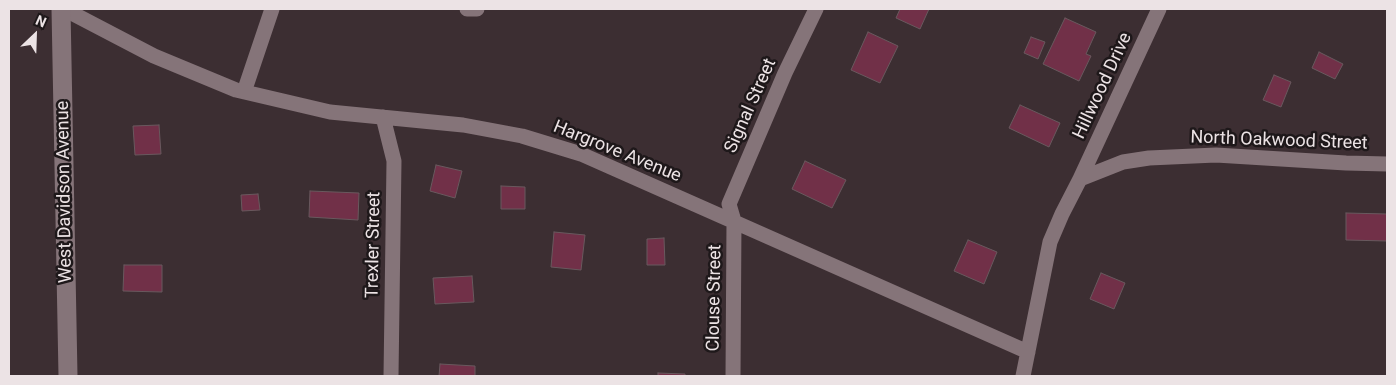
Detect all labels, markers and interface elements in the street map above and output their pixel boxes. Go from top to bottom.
north arrow [10,10,60,60]
text: N [33,12,49,31]
street label: Hillwood Drive [1069,29,1137,143]
street label: Signal Street [721,55,781,157]
street label: West Davidson Avenue [53,101,77,283]
street label: Hargrove Avenue [550,116,684,188]
street label: North Oakwood Street [1190,127,1368,155]
street label: Trexler Street [362,192,386,298]
street label: Clouse Street [703,244,727,352]

